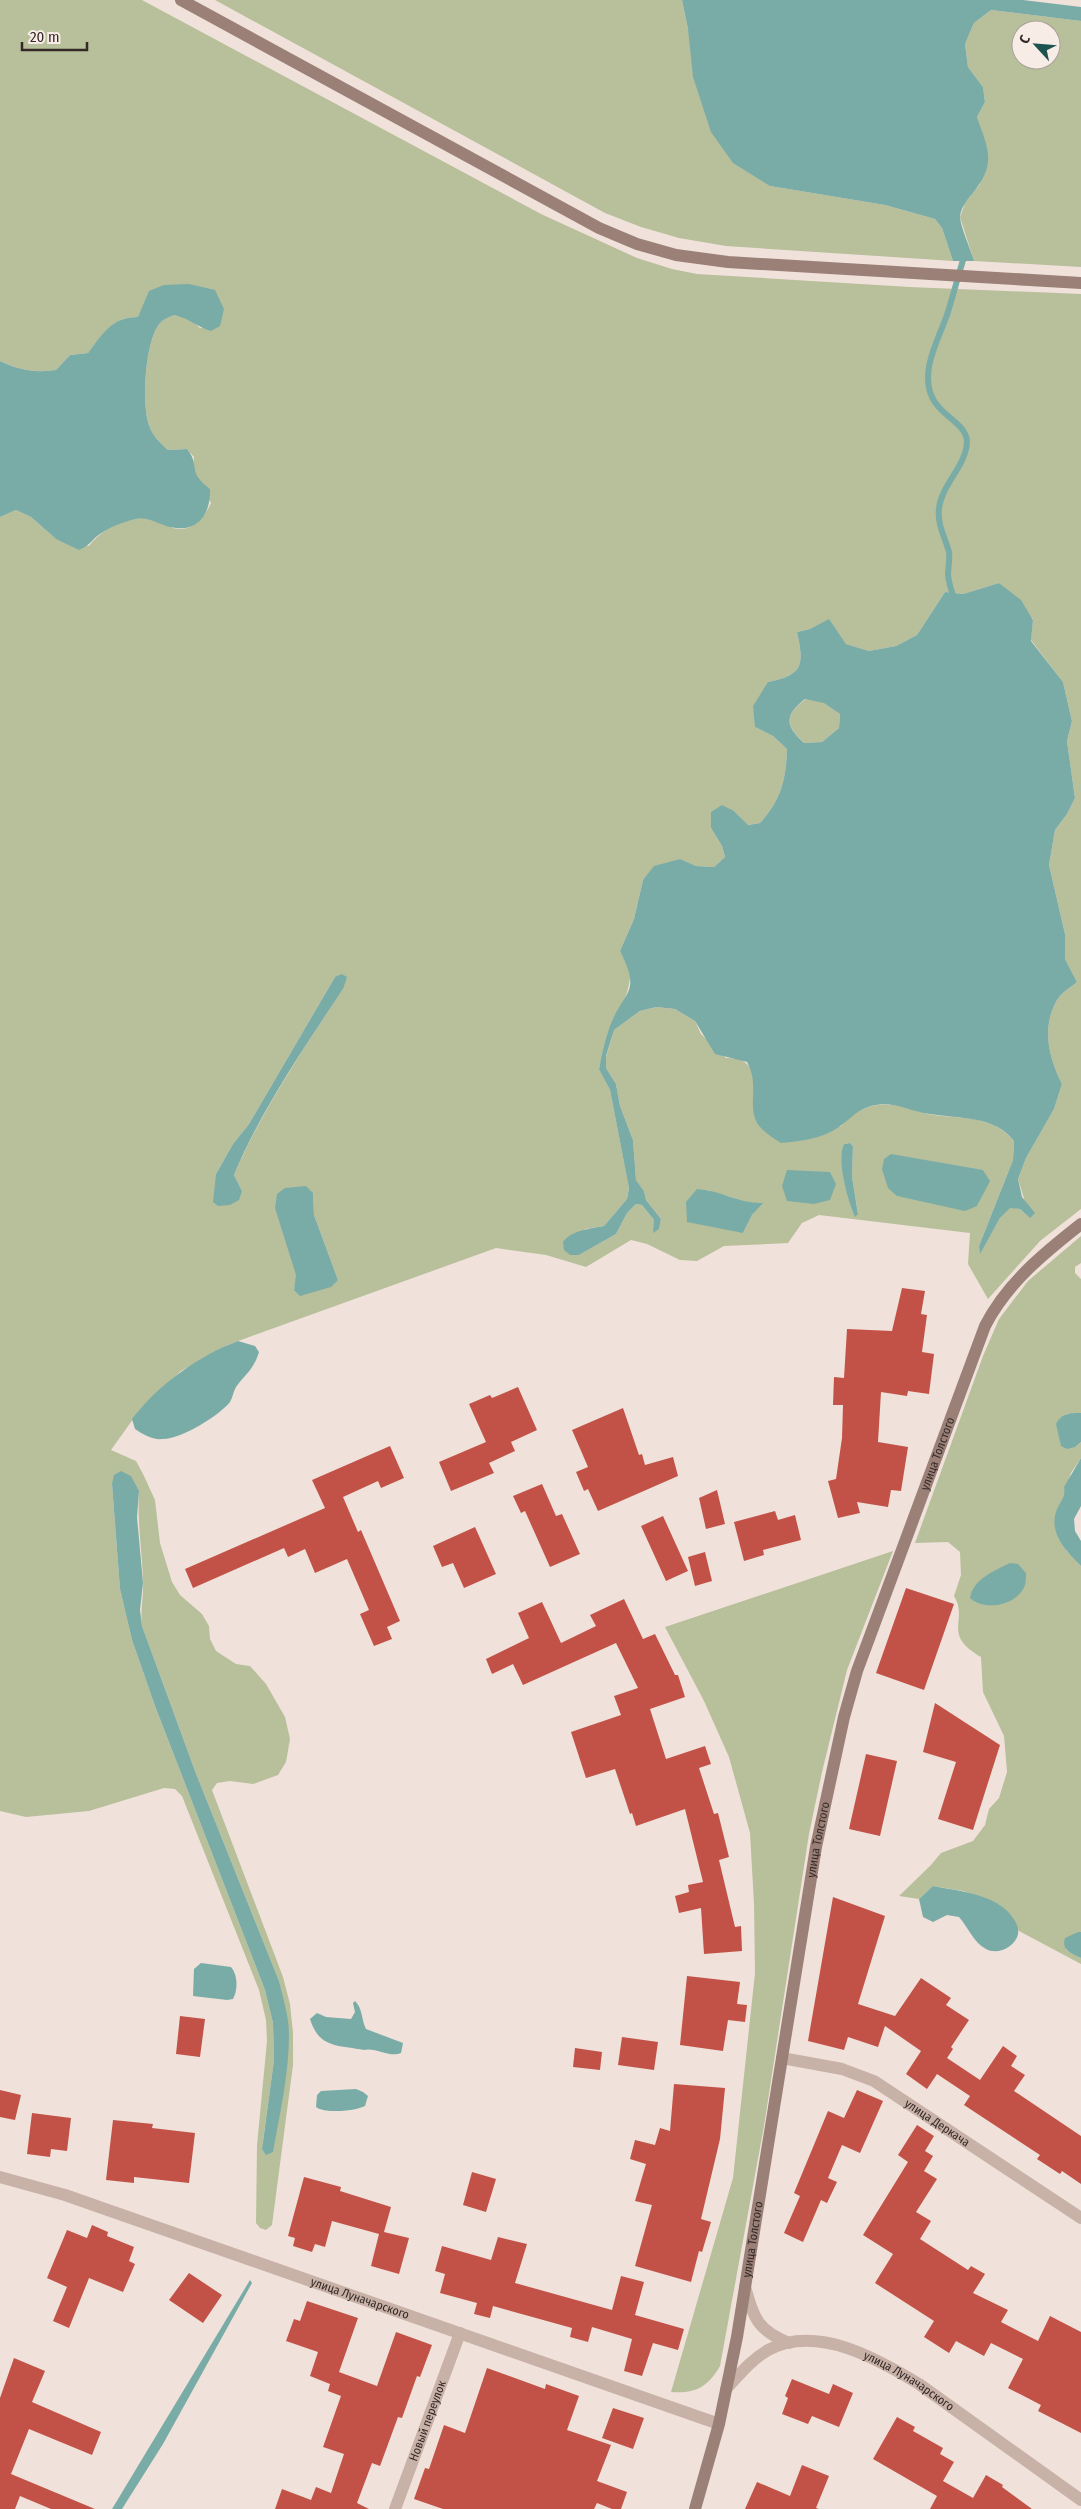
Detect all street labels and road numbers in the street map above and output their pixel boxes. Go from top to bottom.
street label: улица Толстого [918,1415,958,1492]
street label: улица Толстого [804,1801,833,1879]
street label: улица Деркача [902,2096,973,2149]
street label: улица Толстого [740,2200,766,2279]
street label: улица Луначарского [309,2275,411,2322]
street label: улица Луначарского [861,2348,957,2414]
street label: Новый переулок [406,2378,449,2463]

